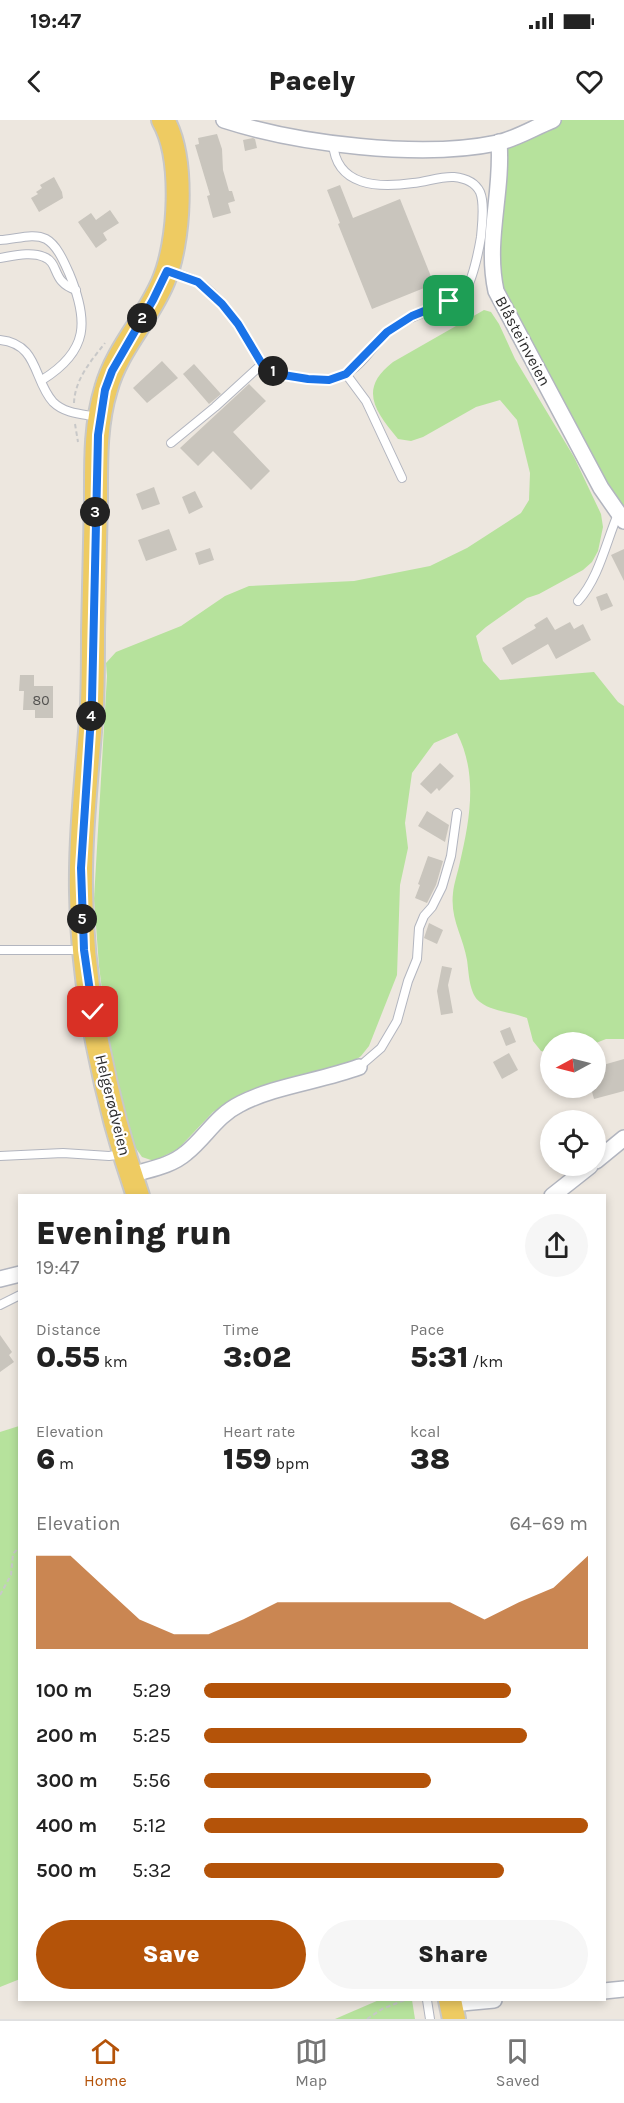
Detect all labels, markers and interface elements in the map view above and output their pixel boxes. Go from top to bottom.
text: 19:47 [30,8,81,34]
icon: back [18,65,51,98]
text: Pacely [269,65,355,97]
icon: heart [573,65,606,98]
pin [423,275,474,326]
icon: arrive [432,284,465,317]
street label: Blåsteinveien [491,293,555,389]
pin: 2 [127,303,157,333]
text: 2 [137,308,147,327]
pin: 1 [258,356,288,386]
text: 1 [270,361,276,380]
pin: 3 [80,497,110,527]
text: 3 [90,502,100,521]
house number: 80 [33,692,49,709]
pin: 4 [76,701,106,731]
text: 4 [86,706,96,725]
pin: 5 [67,904,97,934]
text: 5 [77,909,87,928]
pin [67,986,118,1037]
icon: check [76,995,109,1028]
north arrow [540,1032,606,1098]
map controls [540,1032,606,1176]
street label: Helgerødveien [91,1052,135,1158]
button: locate [540,1110,606,1176]
text: Evening run [36,1214,232,1252]
button: share [525,1214,588,1277]
text: 19:47 [36,1256,79,1279]
text: Distance [36,1320,101,1339]
text: Time [223,1320,259,1339]
text: Pace [410,1320,444,1339]
text: 0.55 [36,1339,100,1375]
text: 3:02 [223,1339,291,1375]
text: 5:31 [410,1339,469,1375]
text: km [100,1352,128,1371]
text: /km [469,1352,503,1371]
text: Elevation [36,1422,104,1441]
text: Heart rate [223,1422,295,1441]
text: kcal [410,1422,441,1441]
text: 6 [36,1441,55,1477]
text: 159 [223,1441,272,1477]
text: 38 [410,1441,450,1477]
text: m [55,1454,74,1473]
text: bpm [272,1454,309,1473]
text: Elevation [36,1512,121,1535]
text: 64–69 m [509,1512,588,1535]
text: 100 m [36,1679,92,1702]
text: 5:29 [132,1679,171,1702]
text: 200 m [36,1724,97,1747]
text: 5:25 [132,1724,171,1747]
text: 300 m [36,1769,98,1792]
text: 5:56 [132,1769,171,1792]
text: 400 m [36,1814,97,1837]
text: 5:12 [132,1814,166,1837]
text: 500 m [36,1859,97,1882]
text: 5:32 [132,1859,171,1882]
button: Save [36,1920,306,1989]
button: Share [318,1920,588,1989]
tab: Home [84,2035,127,2090]
tab: Map [295,2035,328,2090]
tab: Saved [496,2035,540,2090]

